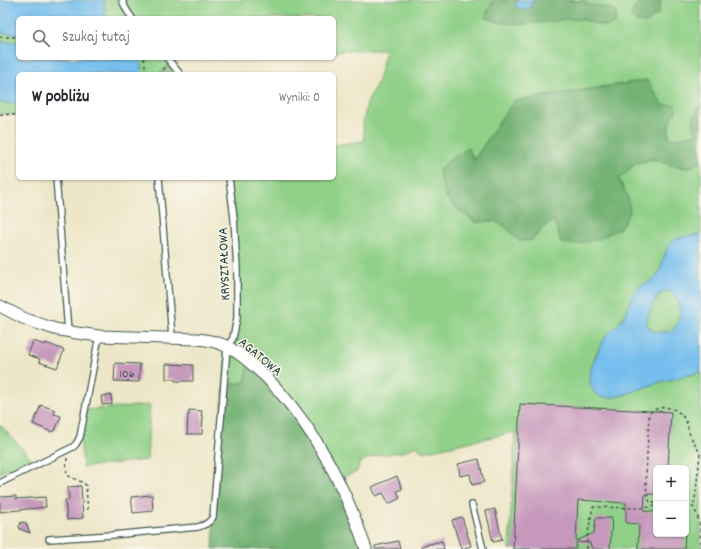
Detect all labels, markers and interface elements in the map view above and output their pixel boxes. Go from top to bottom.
search box [16,16,336,60]
icon: search [30,27,52,49]
text: Szukaj tutaj [62,27,130,49]
text: W pobliżu [32,86,89,110]
text: Wyniki: 0 [279,89,320,108]
street label: KRYSZTAŁOWA [214,226,236,301]
street label: AGATOWA [233,333,286,382]
house number: 106 [119,366,135,383]
map controls [653,465,689,537]
button: + [653,465,689,501]
button: − [653,501,689,537]

